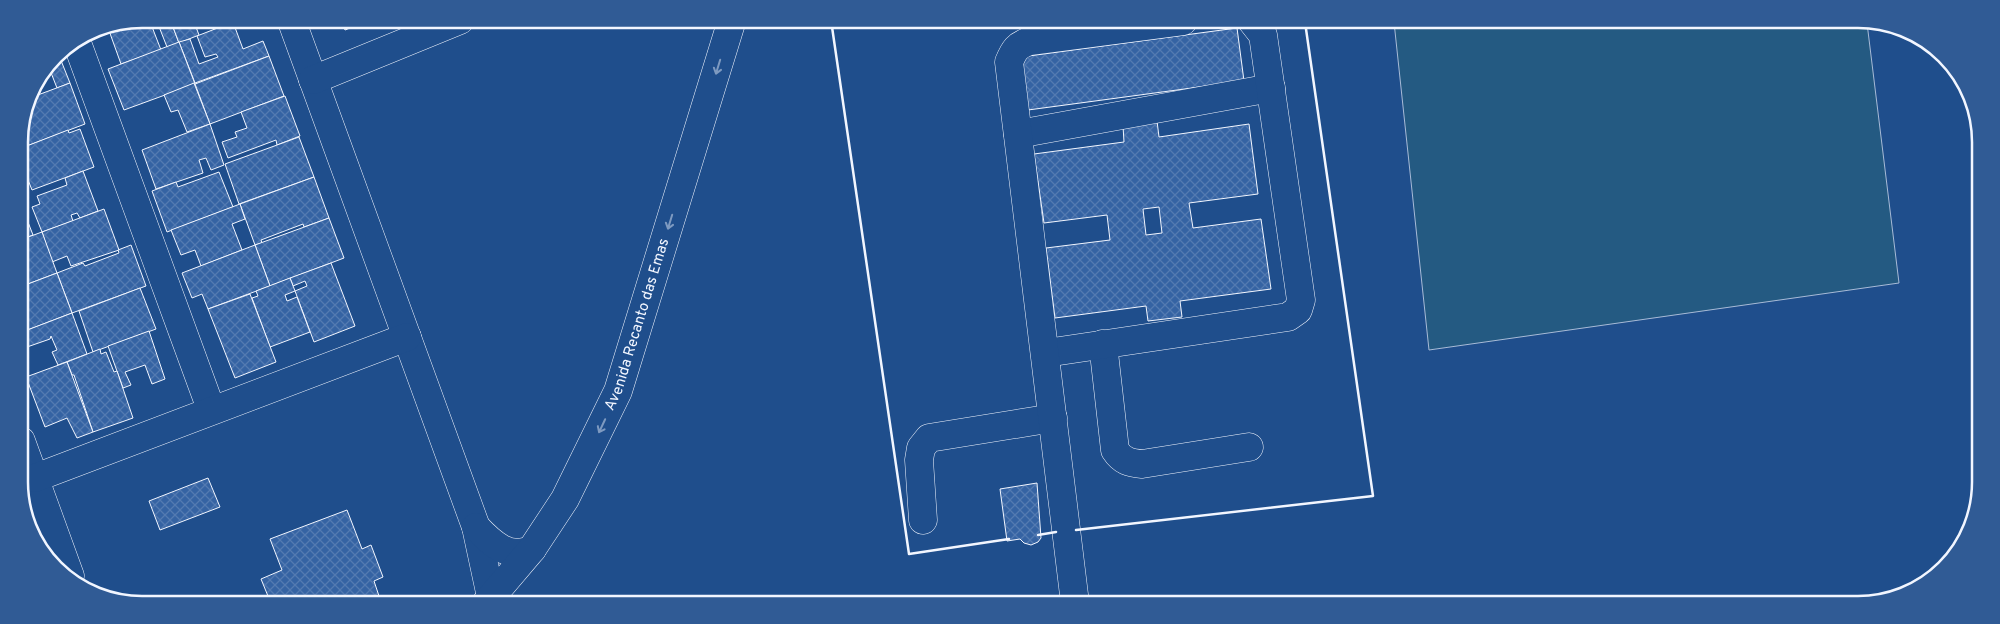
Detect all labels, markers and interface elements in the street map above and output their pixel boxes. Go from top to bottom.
one-way arrow [712,58,722,74]
one-way arrow [665,214,674,229]
street label: Avenida Recanto das Emas [600,236,674,414]
one-way arrow [597,418,606,433]

